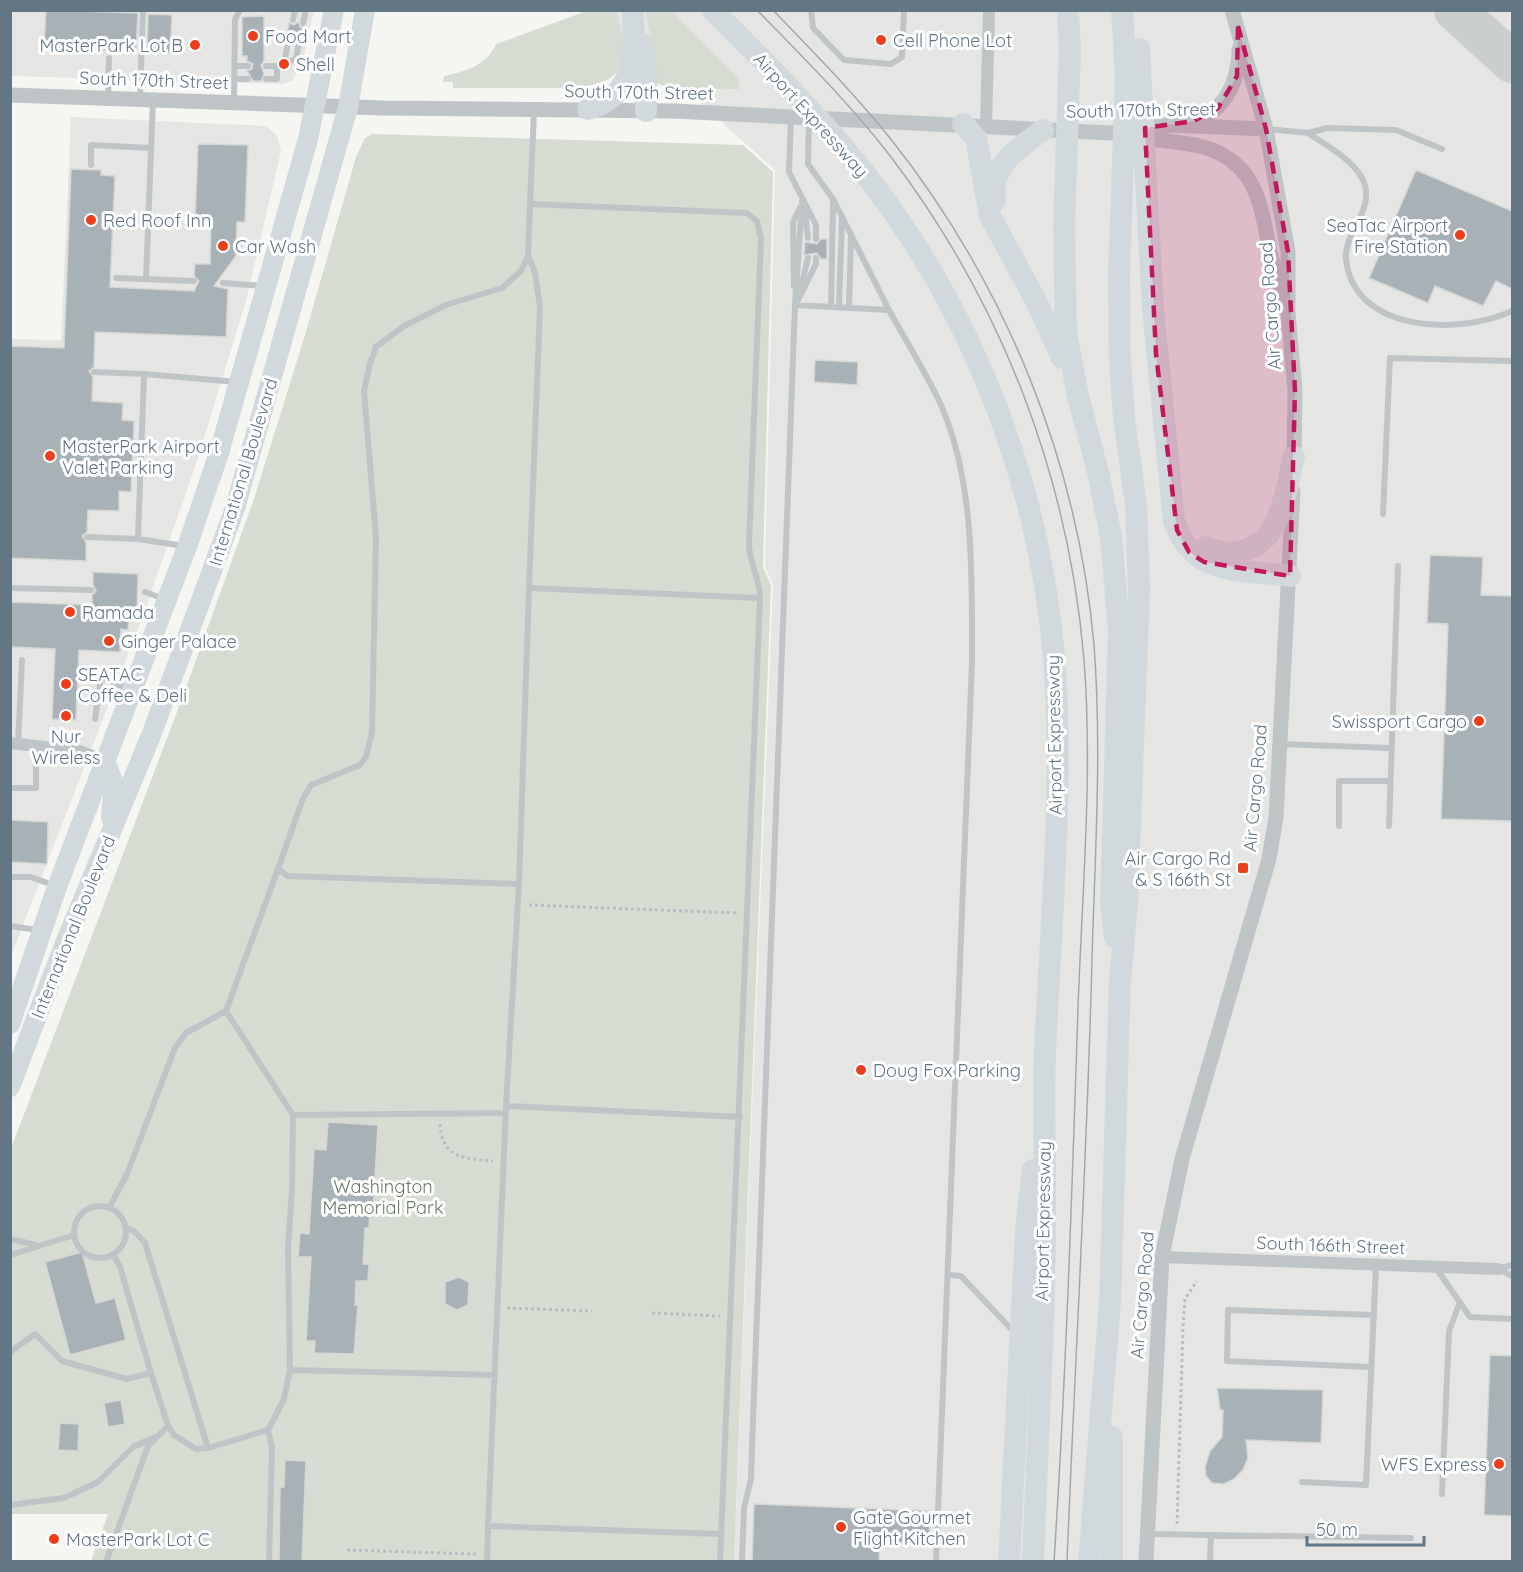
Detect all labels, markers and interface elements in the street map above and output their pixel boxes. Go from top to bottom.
place label: Food Mart [265,25,351,48]
marker: Food Mart [246,29,260,43]
place label: Cell Phone Lot [893,29,1012,52]
marker: Cell Phone Lot [874,33,888,47]
place label: MasterPark Lot B [39,34,183,57]
marker: MasterPark Lot B [188,38,202,52]
street label: Airport Expressway [749,48,873,182]
place label: Shell [296,53,335,76]
marker: Shell [277,57,291,71]
street label: South 170th Street [79,66,229,94]
street label: South 170th Street [564,79,714,105]
street label: South 170th Street [1066,97,1216,123]
place label: Red Roof Inn [103,209,211,232]
marker: Red Roof Inn [84,213,98,227]
place label: SeaTac Airport Fire Station [1326,214,1448,258]
marker: SeaTac Airport Fire Station [1453,228,1467,242]
place label: Car Wash [235,235,316,258]
marker: Car Wash [216,239,230,253]
street label: Air Cargo Road [1254,241,1286,371]
street label: International Boulevard [203,375,283,569]
place label: MasterPark Airport Valet Parking [62,435,220,479]
marker: MasterPark Airport Valet Parking [43,449,57,463]
place label: Ramada [82,601,154,624]
marker: Ramada [63,605,77,619]
place label: Ginger Palace [121,630,237,653]
marker: Ginger Palace [102,634,116,648]
street label: Airport Expressway [1041,655,1067,815]
place label: SEATAC Coffee & Deli [78,663,187,707]
marker: SEATAC Coffee & Deli [59,677,73,691]
marker: Nur Wireless [59,709,73,723]
place label: Swissport Cargo [1332,710,1467,733]
marker: Swissport Cargo [1472,714,1486,728]
street label: Air Cargo Road [1238,723,1272,853]
place label: Nur Wireless [32,725,100,769]
street label: International Boulevard [26,832,120,1022]
place label: Air Cargo Rd & S 166th St [1125,847,1231,891]
marker: Air Cargo Rd & S 166th St [1236,861,1250,875]
place label: Doug Fox Parking [873,1059,1021,1082]
marker: Doug Fox Parking [854,1063,868,1077]
street label: Airport Expressway [1030,1141,1056,1301]
park label: Washington Memorial Park [322,1175,444,1219]
street label: Air Cargo Road [1125,1230,1159,1360]
street label: South 166th Street [1256,1231,1406,1259]
place label: WFS Express [1381,1453,1487,1476]
marker: WFS Express [1492,1457,1506,1471]
place label: Gate Gourmet Flight Kitchen [853,1506,971,1550]
scale bar [1307,1509,1424,1547]
text: 50 m [1316,1518,1358,1541]
marker: Gate Gourmet Flight Kitchen [834,1520,848,1534]
place label: MasterPark Lot C [66,1528,210,1551]
marker: MasterPark Lot C [47,1532,61,1546]

